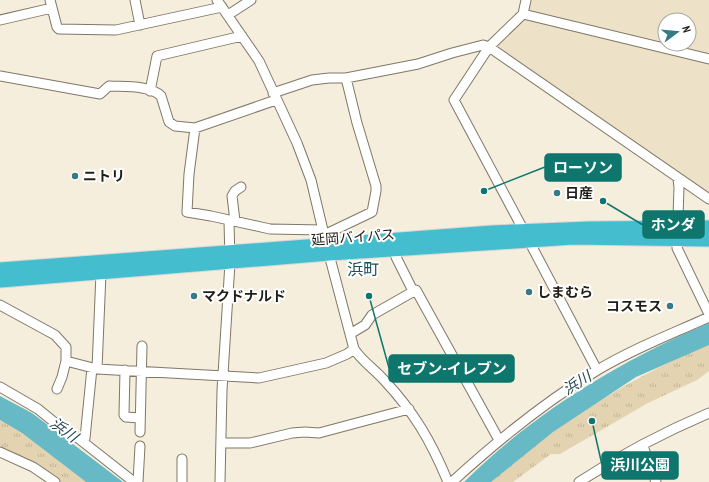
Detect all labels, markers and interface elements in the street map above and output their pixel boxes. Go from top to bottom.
north arrow [657,12,697,52]
text: N [679,24,694,34]
callout: ローソン [545,154,621,181]
text: ローソン [553,158,613,177]
place label: ニトリ [83,167,125,185]
marker: ニトリ [70,171,80,181]
place label: 日産 [565,184,593,202]
marker: 日産 [552,188,562,198]
callout: ホンダ [643,211,704,238]
text: ホンダ [650,215,696,234]
street label: 延岡バイパス [311,225,395,249]
district label: 浜町 [347,259,379,279]
place label: しまむら [537,283,593,301]
place label: マクドナルド [202,287,286,305]
marker: しまむら [524,287,534,297]
marker: マクドナルド [189,291,199,301]
place label: コスモス [606,297,662,315]
marker: コスモス [665,301,675,311]
callout: セブン-イレブン [389,355,514,382]
text: セブン-イレブン [397,359,507,378]
water label: 浜川 [559,366,596,399]
water label: 浜川 [47,413,84,447]
callout: 浜川公園 [602,452,678,479]
text: 浜川公園 [610,455,670,474]

